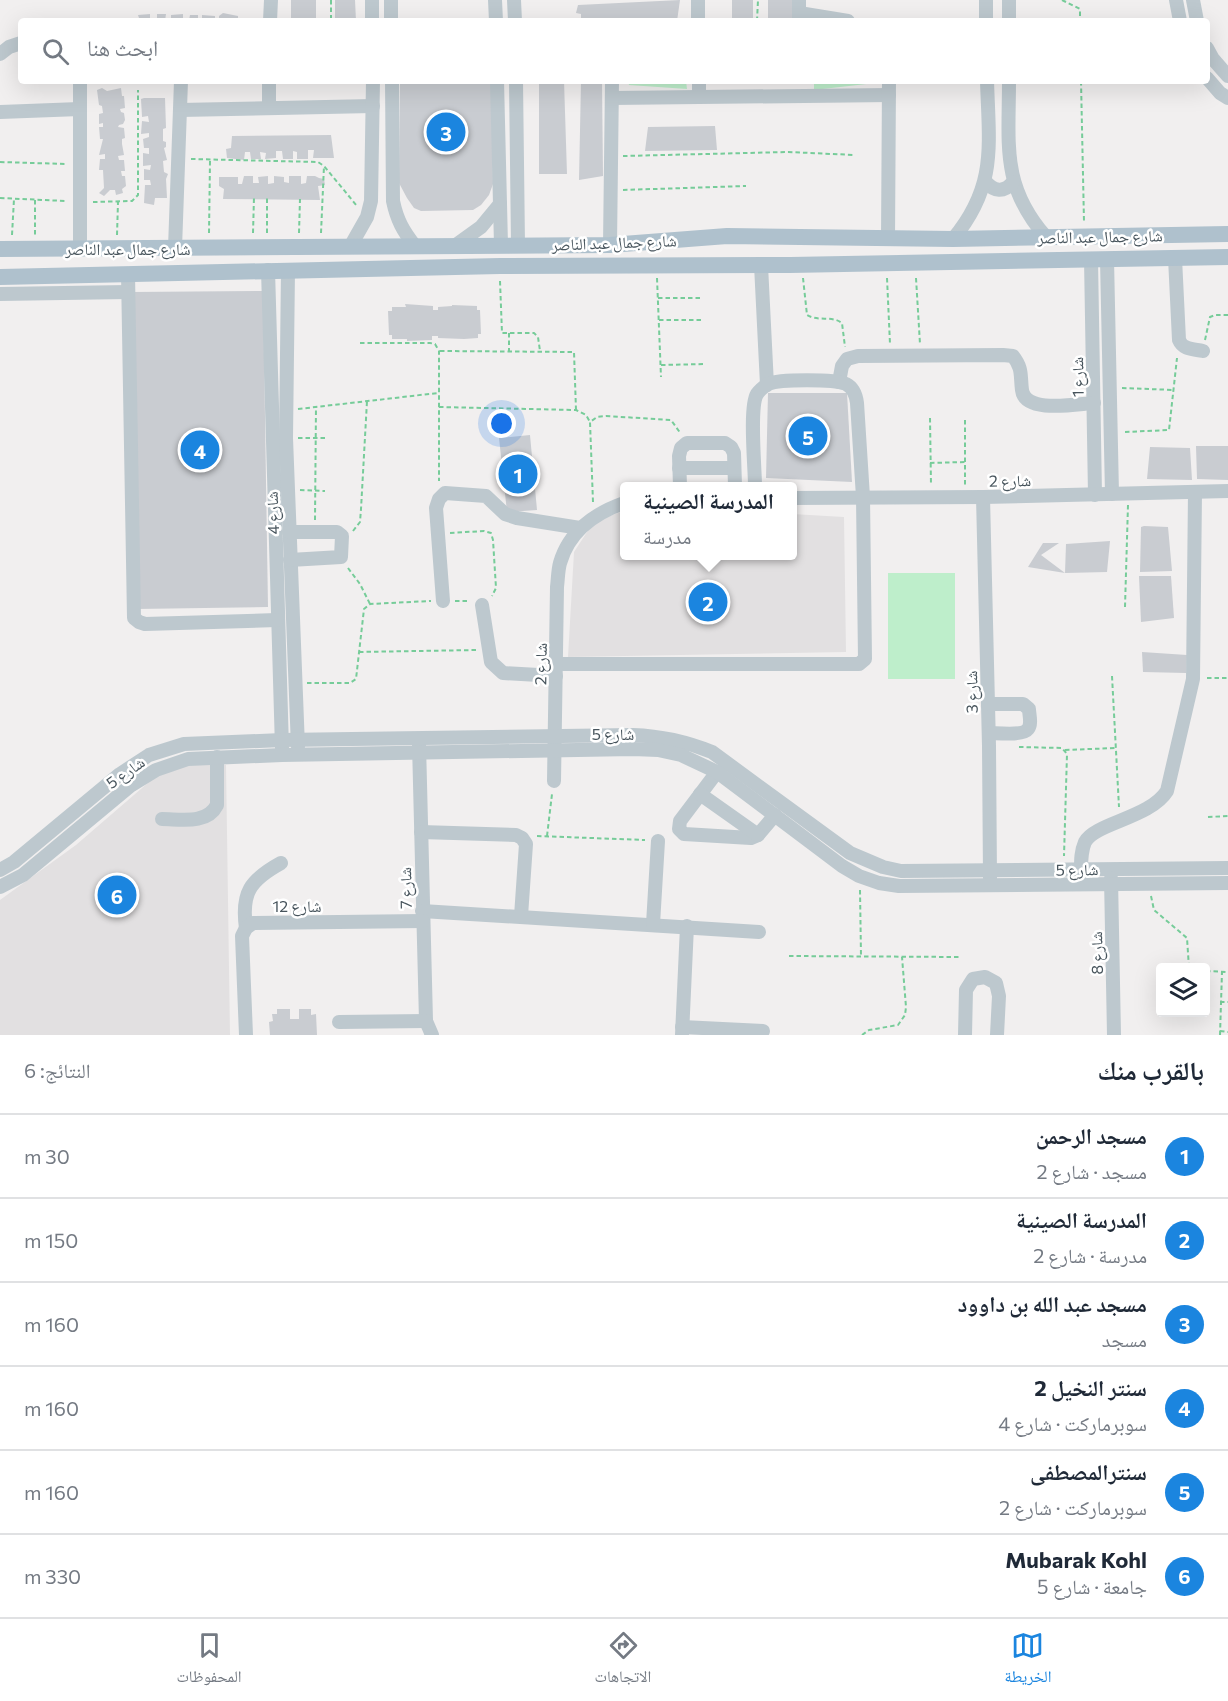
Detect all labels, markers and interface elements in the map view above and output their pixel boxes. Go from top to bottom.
search box [18,18,1210,84]
text: ابحث هنا [87,34,158,61]
icon: search [39,35,72,68]
pin: 3 [426,110,466,154]
street label: شارع جمال عبد الناصر [1036,225,1163,249]
street label: شارع جمال عبد الناصر [550,230,677,256]
street label: شارع جمال عبد الناصر [64,239,191,260]
street label: شارع 1 [1067,357,1089,397]
your location [487,409,516,438]
pin: 5 [788,414,828,458]
pin: 4 [180,428,220,472]
pin: 1 [498,452,538,496]
street label: شارع 2 [989,470,1031,492]
popup [620,482,797,560]
text: المدرسة الصينية [643,487,774,514]
street label: شارع 4 [262,491,284,535]
text: مدرسة [643,524,691,548]
pin: 2 [688,580,728,624]
street label: شارع 2 [530,643,552,685]
street label: شارع 3 [961,670,983,713]
street label: شارع 5 [592,724,634,745]
street label: شارع 5 [102,752,149,794]
street label: شارع 5 [1055,859,1099,881]
street label: شارع 7 [395,867,417,909]
pin: 6 [98,872,136,918]
street label: شارع 12 [272,896,322,917]
street label: شارع 8 [1086,931,1108,975]
map controls [1156,963,1210,1017]
button: layers [1156,963,1210,1017]
text: بالقرب منك [1098,1054,1204,1085]
text: النتائج: 6 [24,1058,91,1082]
text: مسجد الرحمن [1036,1122,1147,1149]
text: 30 m [24,1144,70,1168]
text: 1 [1180,1144,1189,1168]
text: مسجد · شارع 2 [1036,1159,1147,1183]
text: المدرسة الصينية [1016,1206,1147,1233]
text: 150 m [24,1228,78,1252]
text: 2 [1179,1228,1190,1252]
text: مدرسة · شارع 2 [1033,1243,1147,1267]
text: مسجد عبد الله بن داوود [958,1290,1147,1317]
text: 160 m [24,1312,79,1336]
text: 3 [1179,1312,1190,1336]
text: مسجد [1102,1327,1147,1351]
text: سنتر النخيل 2 [1034,1374,1147,1401]
text: 160 m [24,1396,79,1420]
text: 4 [1178,1396,1191,1420]
text: سوبرماركت · شارع 4 [998,1411,1147,1435]
text: سنترالمصطفى [1030,1458,1147,1485]
text: 160 m [24,1480,79,1504]
text: 5 [1179,1480,1190,1504]
text: سوبرماركت · شارع 2 [999,1495,1147,1519]
text: Mubarak Kohl [1005,1546,1147,1573]
text: 330 m [24,1564,81,1588]
text: 6 [1178,1564,1191,1588]
text: جامعة · شارع 5 [1037,1574,1147,1598]
tab: المحفوظات [177,1629,242,1692]
tab: الاتجاهات [595,1629,651,1692]
tab: الخريطة [1004,1629,1052,1692]

